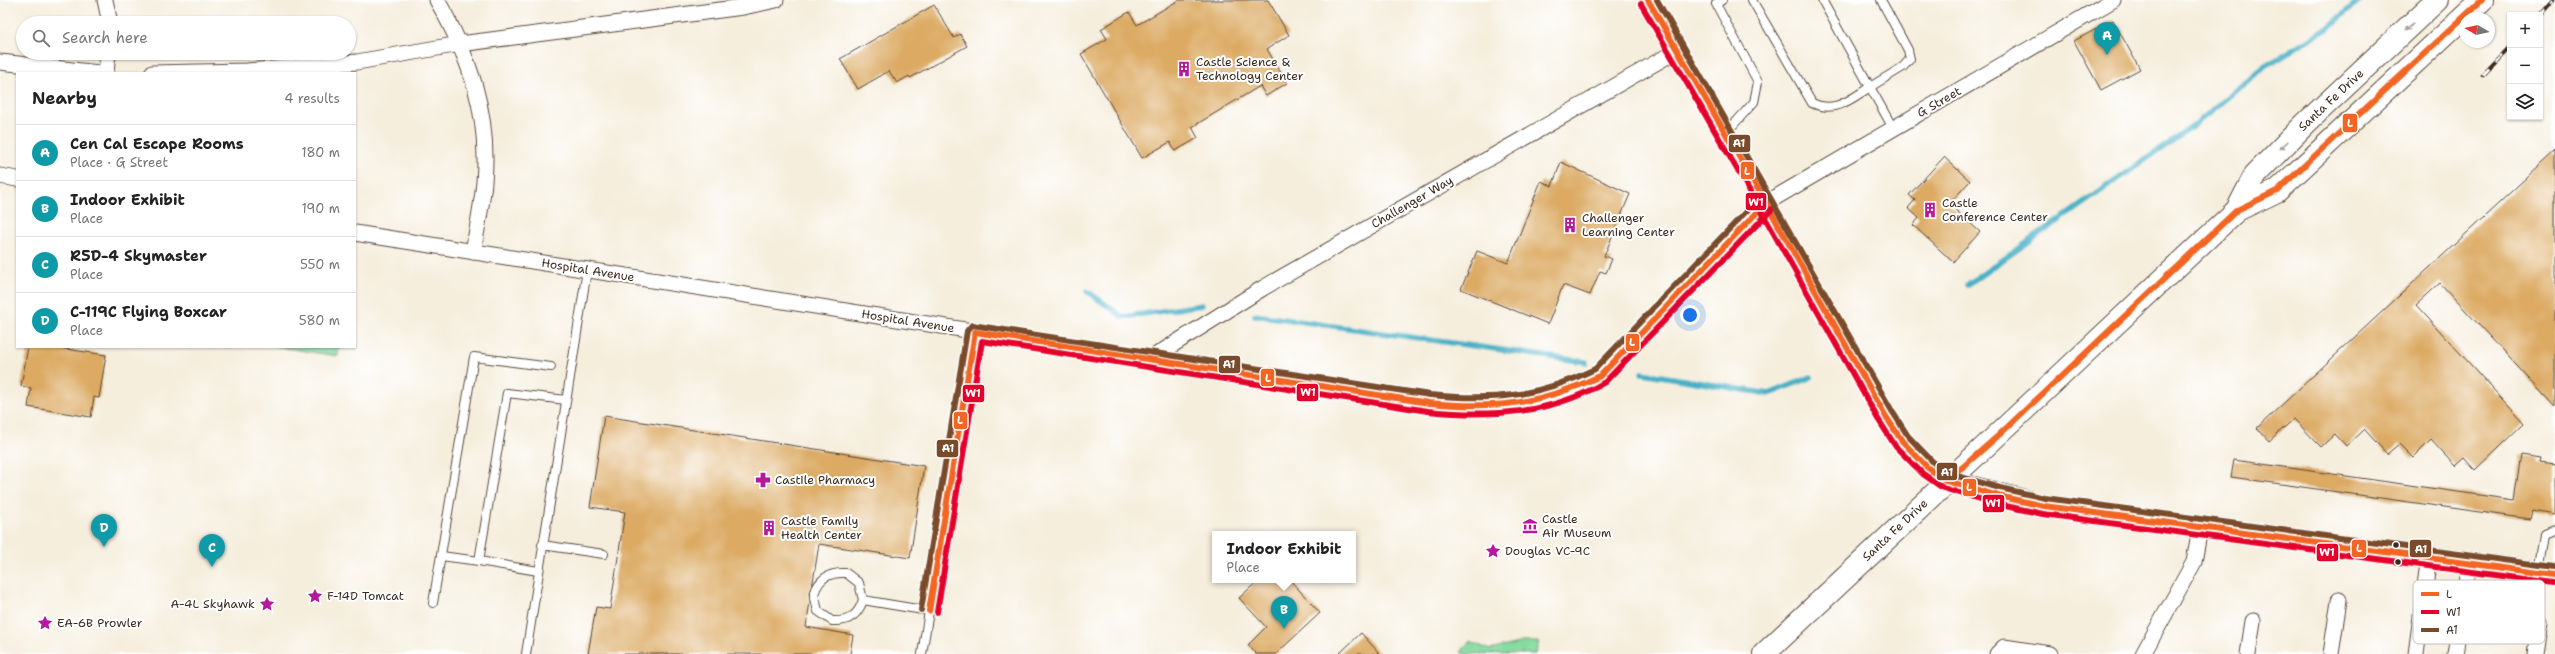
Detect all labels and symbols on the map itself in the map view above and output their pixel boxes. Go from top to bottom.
north arrow [2459,12,2495,48]
pin: A [2094,22,2120,55]
one-way arrow [2404,22,2414,31]
place label: Castle Science & Technology Center [1196,54,1304,84]
building icon: Castle Science & Technology Center [1175,60,1193,78]
street label: Santa Fe Drive [2295,65,2367,135]
street label: G Street [1914,83,1964,121]
line badge: L [2342,113,2358,133]
text: L [2347,116,2353,131]
line badge: A1 [1728,134,1751,153]
text: A1 [1733,136,1745,151]
one-way arrow [2279,140,2289,150]
line badge: L [1740,161,1755,180]
text: L [1744,164,1750,179]
street label: Challenger Way [1368,172,1456,232]
line badge: W1 [1745,192,1767,211]
text: W1 [1748,195,1764,210]
place label: Castle Conference Center [1942,195,2048,225]
building icon: Castle Conference Center [1921,201,1939,219]
place label: Challenger Learning Center [1582,210,1675,240]
building icon: Challenger Learning Center [1561,216,1579,234]
street label: Hospital Avenue [540,255,636,285]
your location [1680,305,1700,325]
street label: Hospital Avenue [860,306,956,336]
line badge: L [1625,333,1640,352]
text: L [1629,335,1635,350]
line badge: A1 [1218,355,1241,374]
text: A1 [1223,357,1235,372]
line badge: L [1260,368,1275,387]
text: L [1265,371,1271,386]
line badge: W1 [1296,383,1319,402]
line badge: W1 [962,384,985,403]
text: W1 [1300,385,1316,400]
text: W1 [965,386,981,401]
line badge: L [953,411,968,430]
text: L [957,413,963,428]
line badge: A1 [936,439,959,458]
text: A1 [942,441,954,456]
line badge: A1 [1936,462,1958,481]
text: A1 [1941,465,1953,480]
pharmacy icon: Castile Pharmacy [754,471,772,489]
place label: Castile Pharmacy [775,472,875,488]
line badge: L [1962,478,1977,497]
text: L [1966,480,1972,495]
line badge: W1 [1982,494,2005,513]
street label: Santa Fe Drive [1859,495,1931,565]
text: W1 [1985,496,2001,511]
place label: Castle Air Museum [1542,511,1611,541]
place label: Castle Family Health Center [781,513,862,543]
pin: D [91,514,117,547]
museum icon: Castle Air Museum [1521,517,1539,535]
building icon: Castle Family Health Center [760,519,778,537]
pin: C [199,534,225,567]
line badge: L [2351,539,2367,558]
line badge: A1 [2409,539,2432,558]
unlabelled marker [2391,540,2401,550]
text: L [2356,541,2362,556]
place icon: Douglas VC-9C [1484,542,1502,560]
text: A1 [2415,542,2427,557]
place label: Douglas VC-9C [1505,543,1590,559]
line badge: W1 [2316,543,2339,562]
text: W1 [2319,545,2335,560]
unlabelled marker [2393,557,2403,567]
legend [2413,580,2545,644]
place icon: F-14D Tomcat [306,587,324,605]
text: L [2446,587,2452,602]
place label: F-14D Tomcat [327,588,404,604]
place icon: A-4L Skyhawk [258,595,276,613]
place label: A-4L Skyhawk [170,596,255,612]
pin: B [1271,596,1297,629]
text: W1 [2446,605,2461,620]
place icon: EA-6B Prowler [36,614,54,632]
place label: EA-6B Prowler [57,615,143,631]
text: A1 [2446,623,2458,638]

